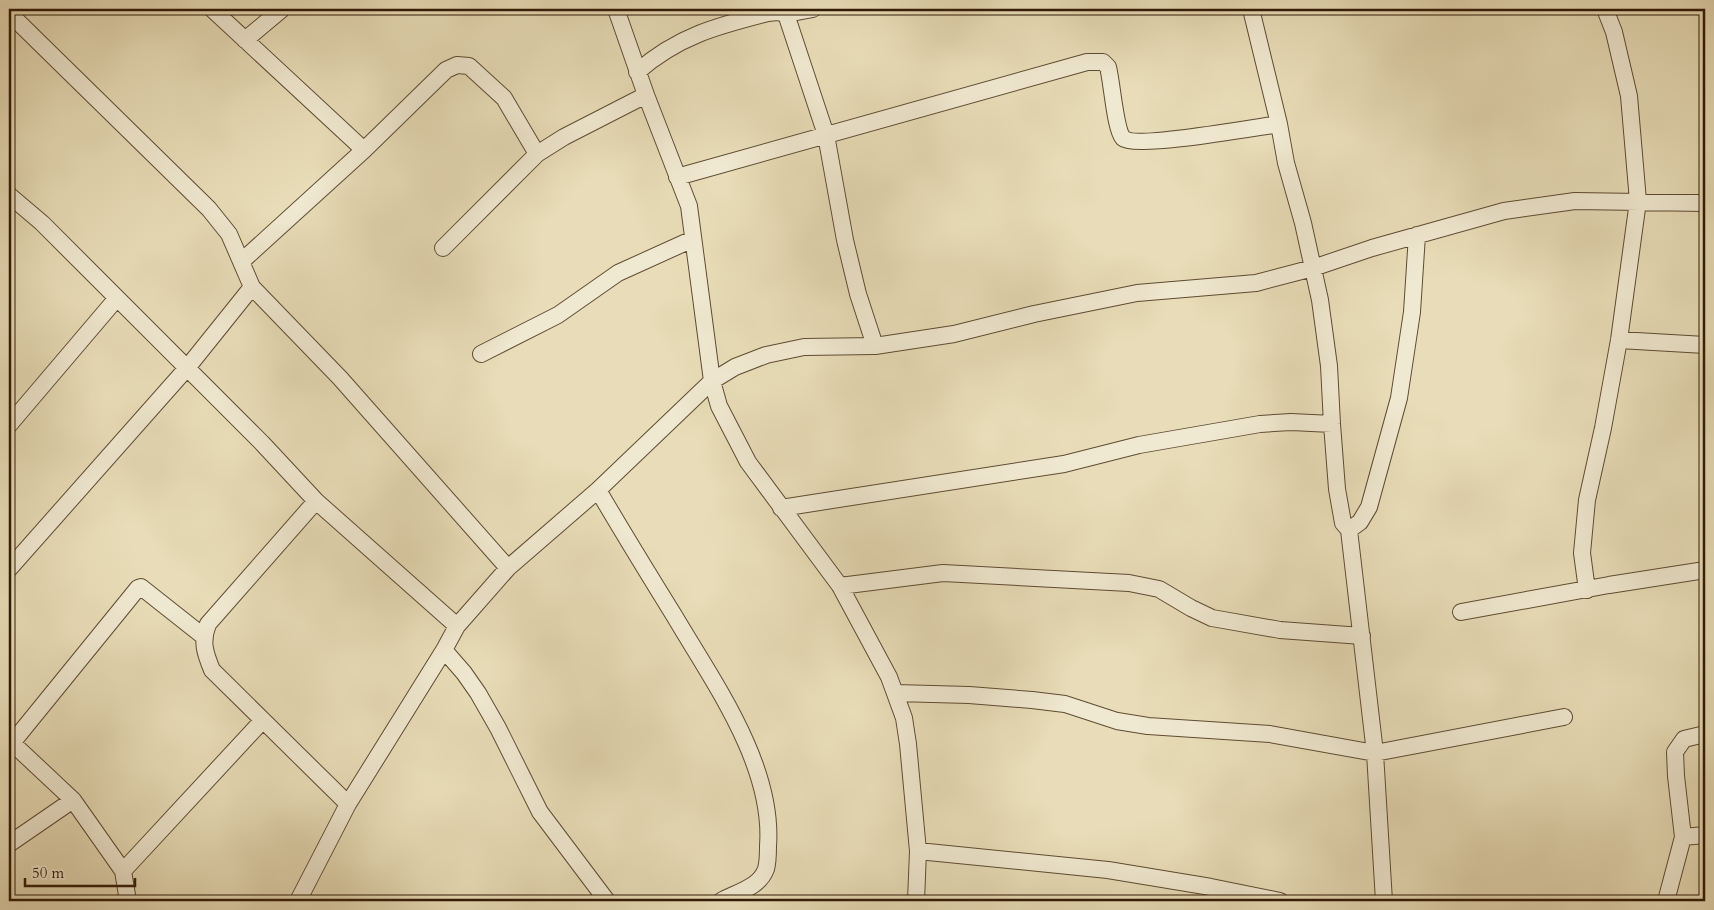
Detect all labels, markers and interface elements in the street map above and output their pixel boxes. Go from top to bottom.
scale bar [25,855,135,887]
text: 50 m [32,863,64,883]

